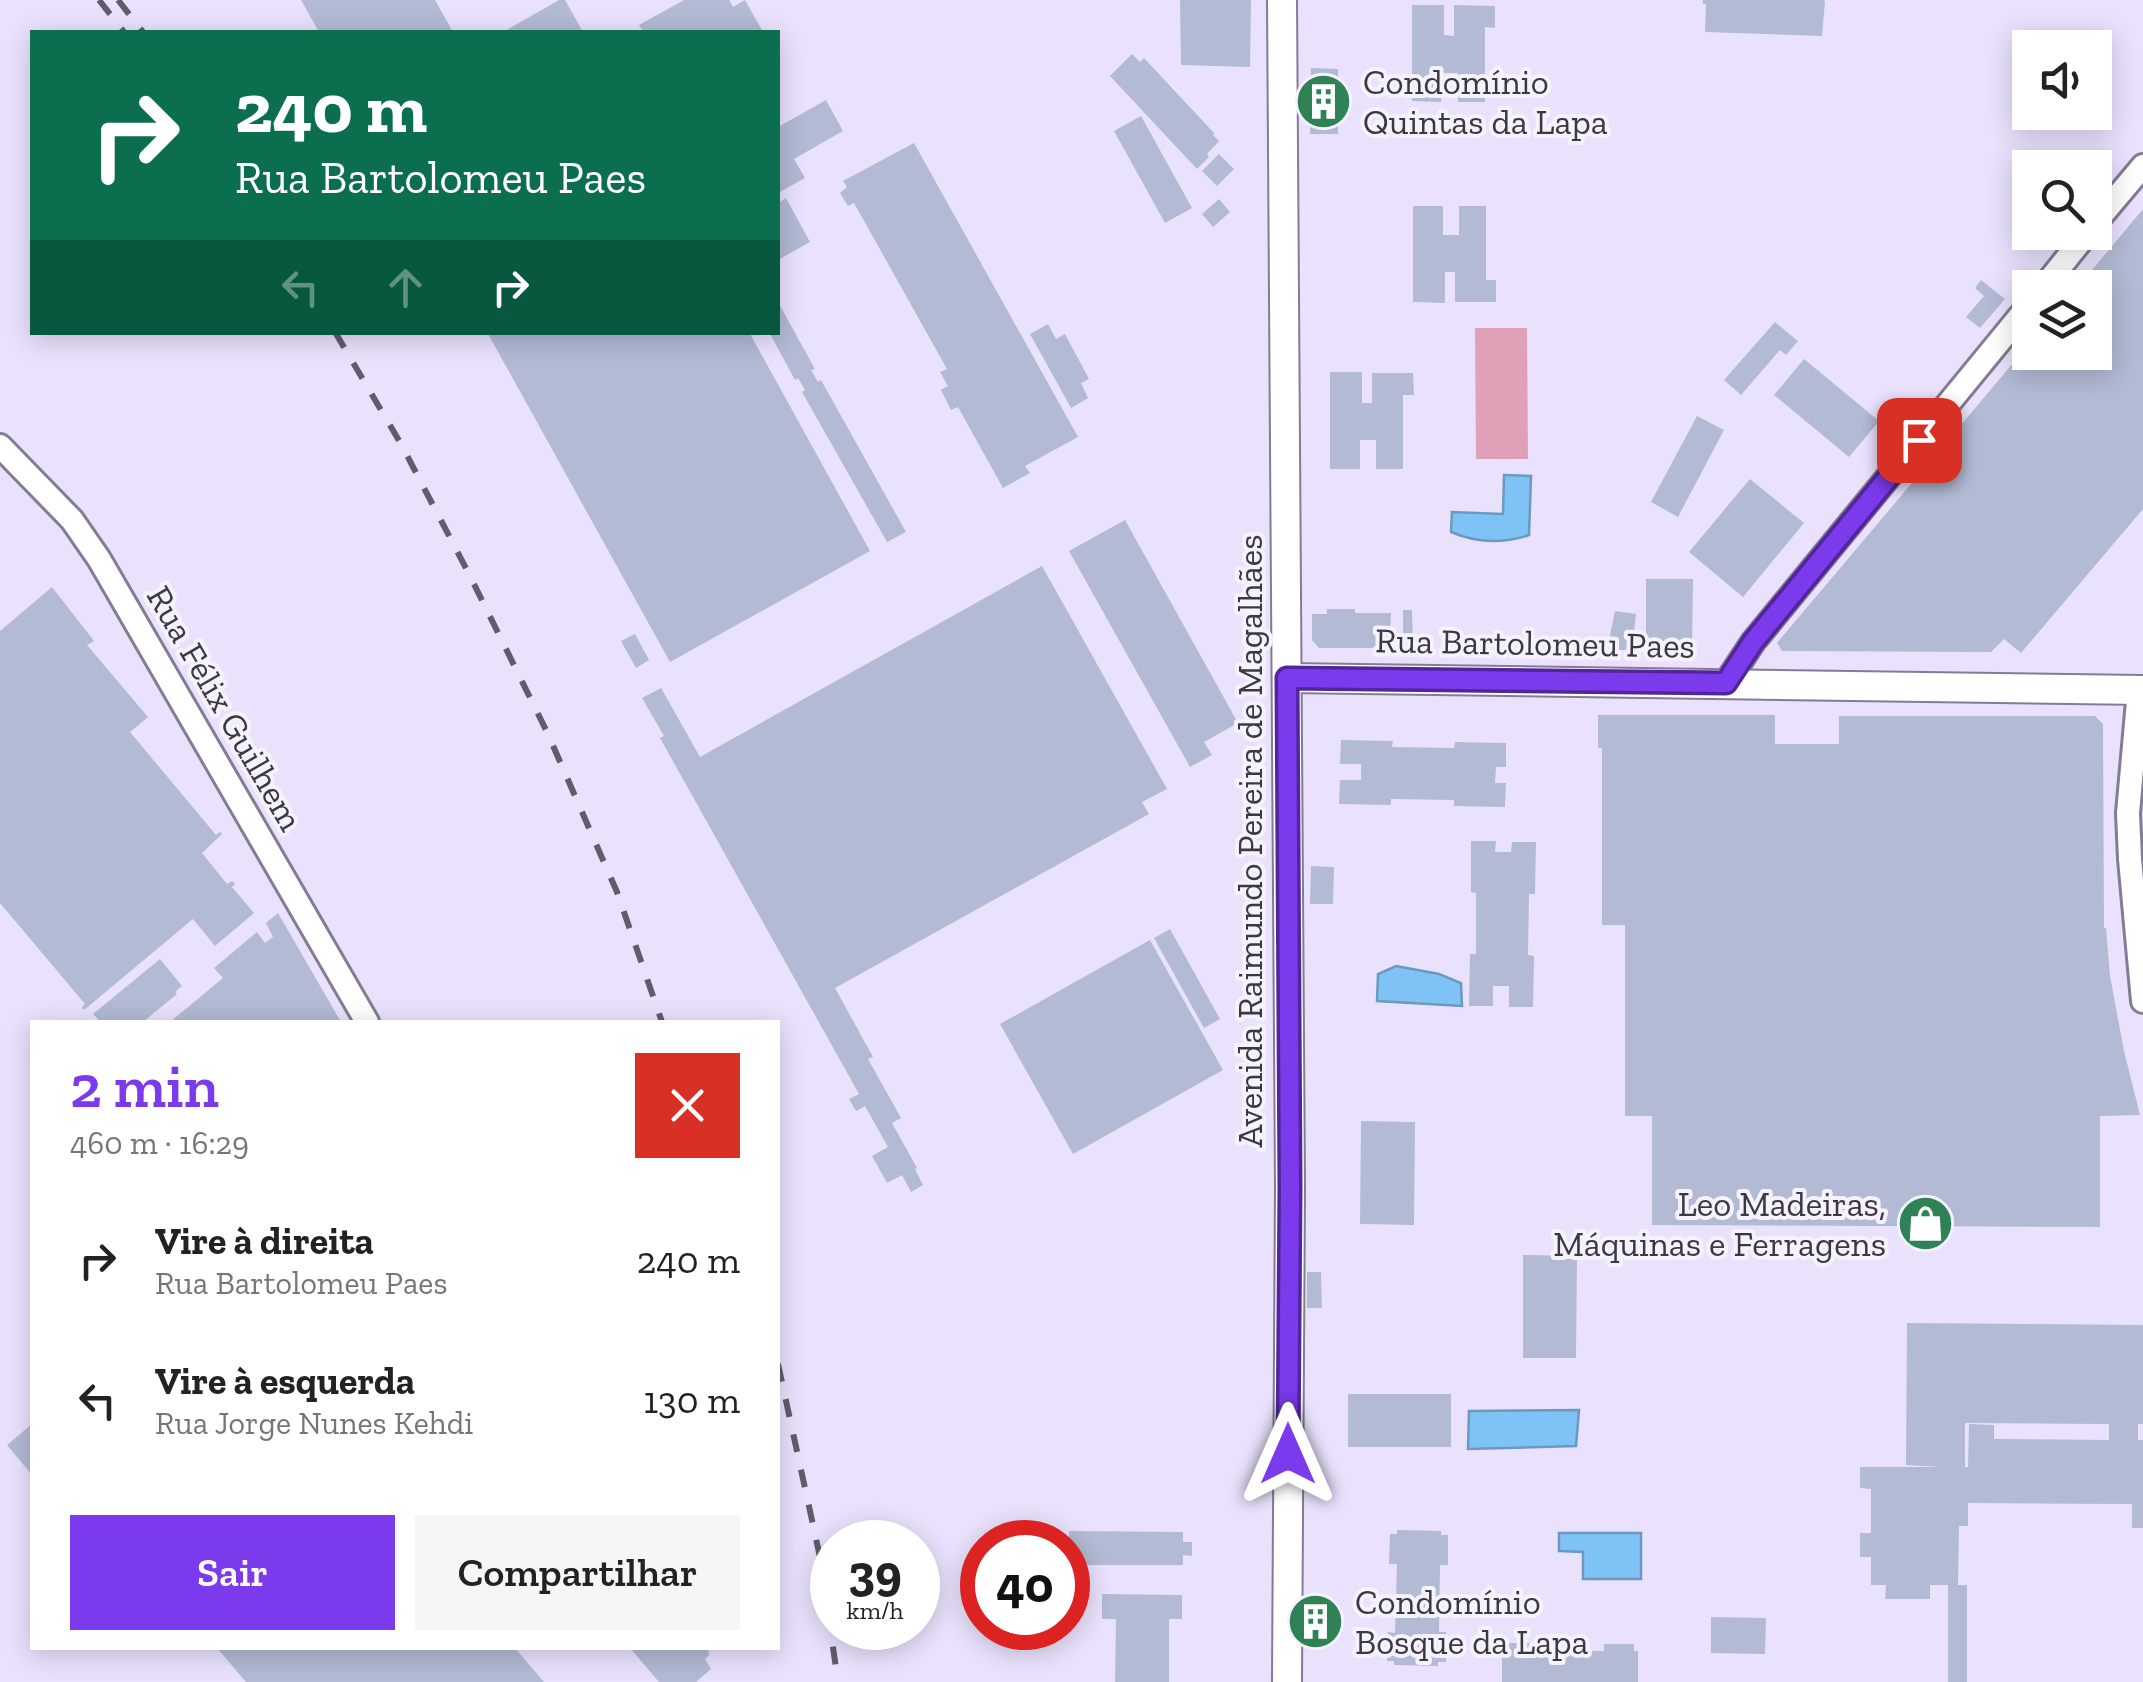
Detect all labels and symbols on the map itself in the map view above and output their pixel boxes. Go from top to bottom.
place label: Condomínio Quintas da Lapa [1363,61,1608,143]
building icon: Condomínio Quintas da Lapa [1294,72,1354,132]
pin [1877,398,1962,483]
street label: Avenida Raimundo Pereira de Magalhães [1229,535,1271,1147]
street label: Rua Félix Guilhem [138,578,312,838]
street label: Rua Bartolomeu Paes [1375,619,1695,667]
place label: Leo Madeiras, Máquinas e Ferragens [1553,1183,1886,1265]
shop icon: Leo Madeiras, Máquinas e Ferragens [1895,1194,1955,1254]
position arrow [1236,1402,1340,1506]
speed limit sign: 40 [960,1520,1090,1650]
place label: Condomínio Bosque da Lapa [1355,1581,1588,1663]
building icon: Condomínio Bosque da Lapa [1286,1592,1346,1652]

